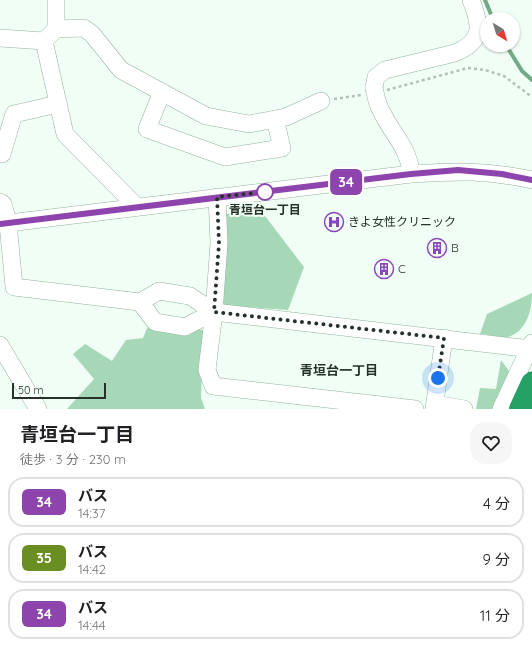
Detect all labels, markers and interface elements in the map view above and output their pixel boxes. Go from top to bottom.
north arrow [480,12,520,52]
map controls [480,12,520,52]
line badge: 34 [328,169,364,195]
text: 34 [338,173,354,191]
marker: 青垣台一丁目 [256,183,274,201]
place label: 青垣台一丁目 [229,202,301,217]
hospital icon: きよ女性クリニック [323,211,345,233]
place label: きよ女性クリニック [348,214,456,229]
building icon: B [426,237,448,259]
place label: B [451,240,459,255]
building icon: C [373,258,395,280]
place label: C [398,261,406,276]
district label: 青垣台一丁目 [300,362,378,378]
your location [428,368,448,388]
scale bar [12,381,106,400]
text: 50 m [18,383,44,397]
text: 青垣台一丁目 [20,422,134,446]
button: heart [470,422,512,464]
text: 徒歩 · 3 分 · 230 m [20,451,126,467]
text: バス [78,486,108,505]
text: 34 [36,493,52,511]
text: 4 分 [483,494,510,513]
text: 14:37 [78,505,105,521]
text: バス [78,542,108,561]
text: 35 [36,549,52,567]
text: 9 分 [483,550,510,569]
text: 14:42 [78,561,106,577]
text: バス [78,598,108,617]
text: 34 [36,605,52,623]
text: 11 分 [480,606,510,625]
text: 14:44 [78,617,106,633]

